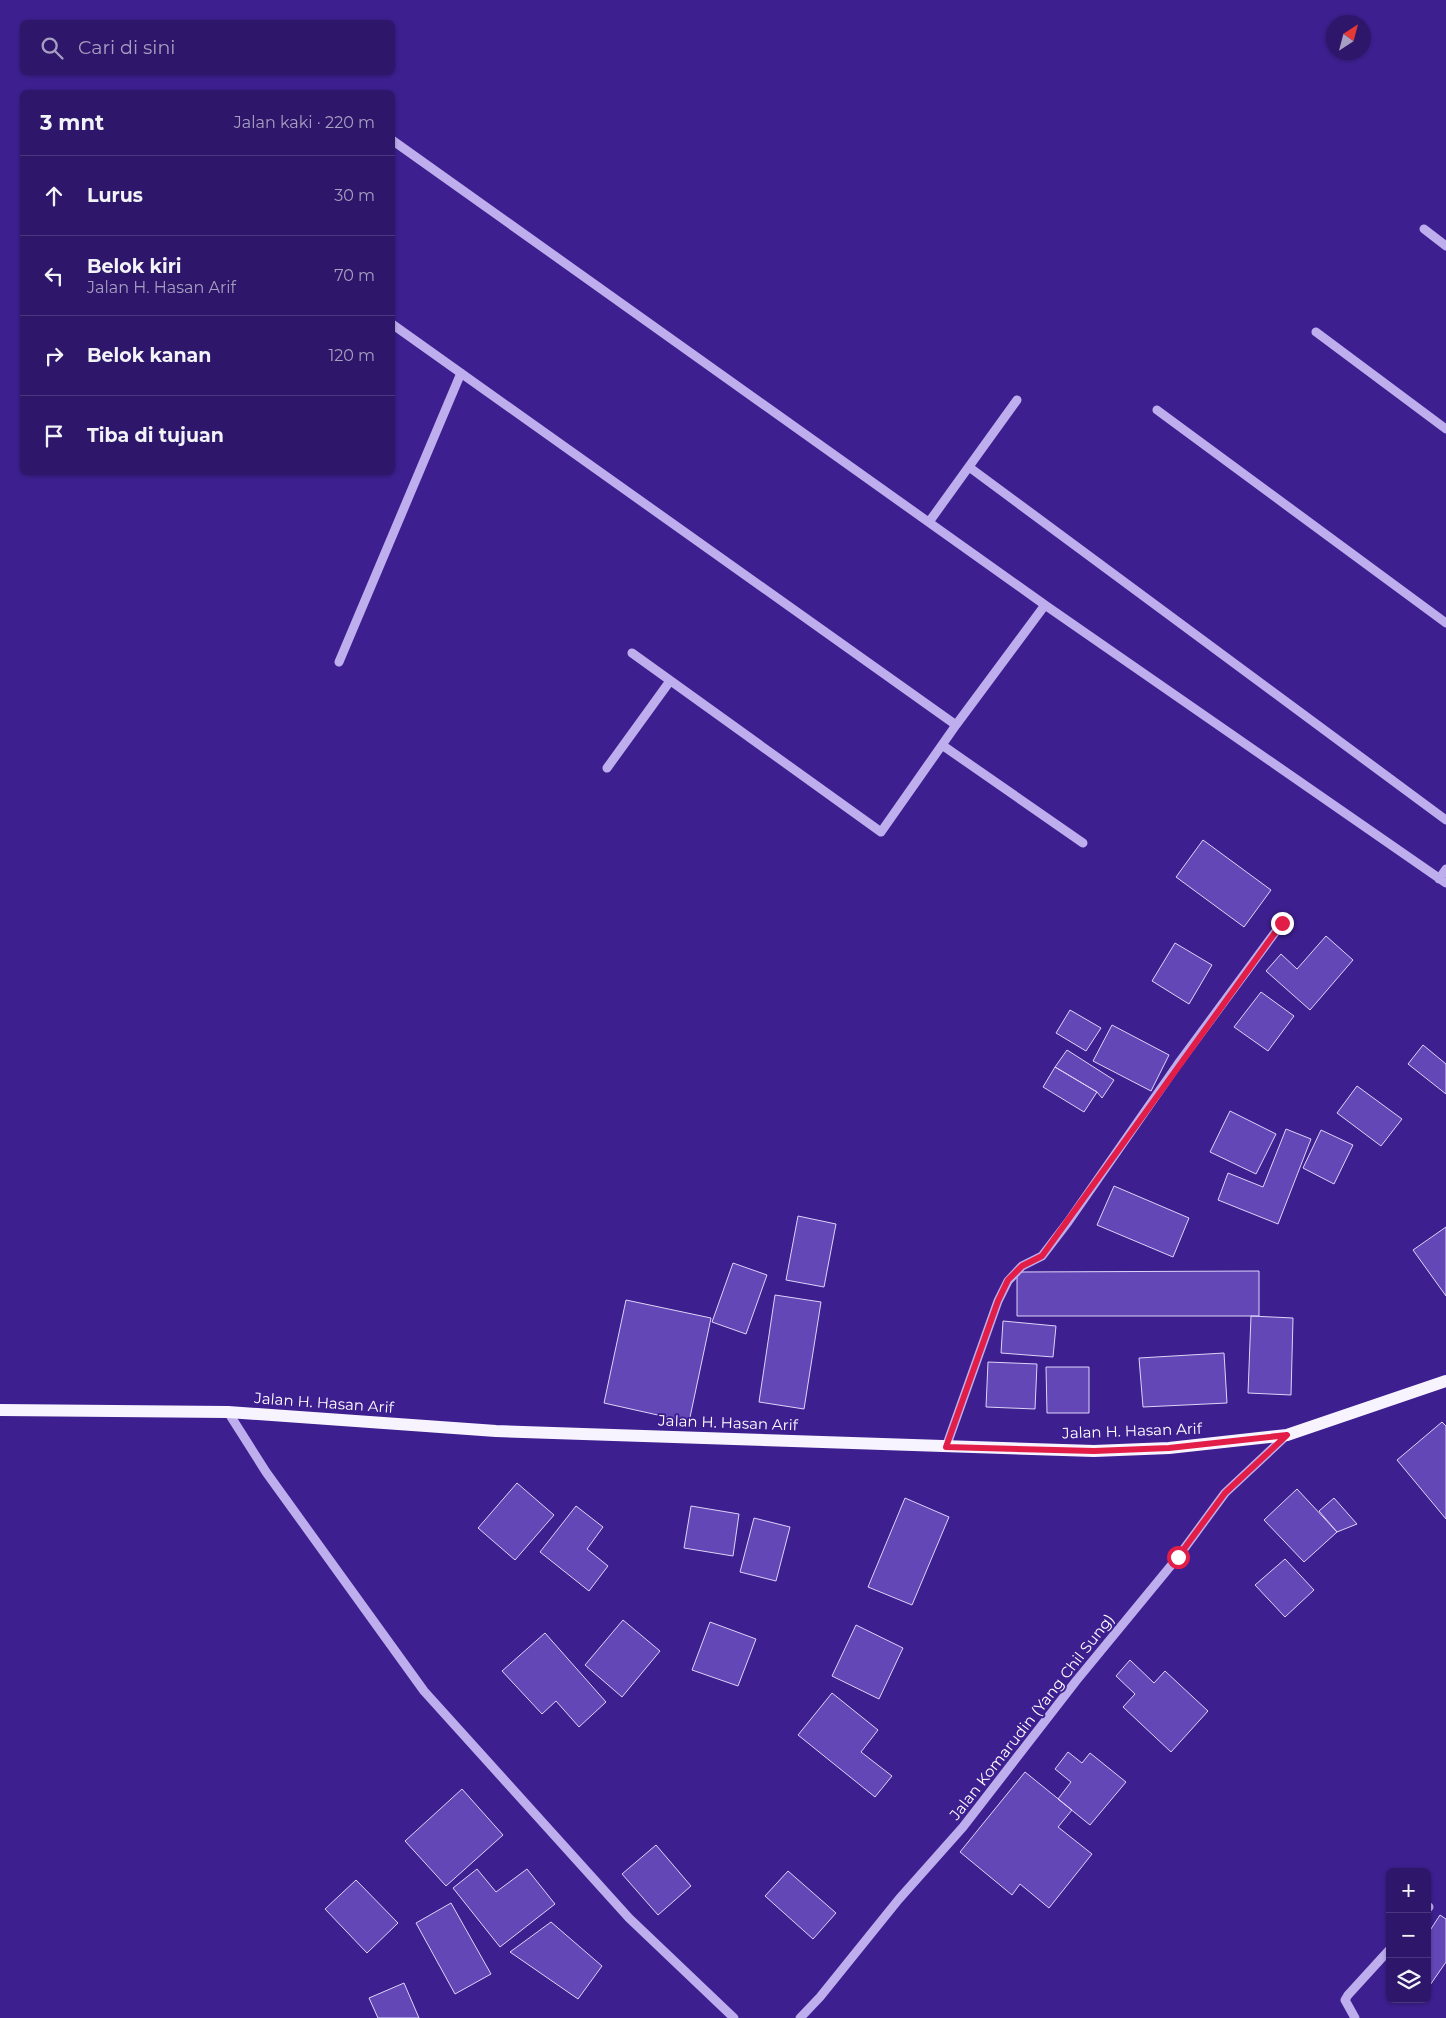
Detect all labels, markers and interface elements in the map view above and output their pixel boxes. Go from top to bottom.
north arrow [1326,15,1371,60]
search box [20,20,395,75]
icon: search [38,34,66,62]
text: Cari di sini [78,36,175,59]
text: 3 mnt [40,110,104,135]
text: Jalan kaki · 220 m [234,113,375,132]
icon: ahead [40,182,68,210]
text: Lurus [87,184,143,207]
text: 30 m [334,186,375,205]
text: Belok kiri [87,255,182,278]
icon: left [40,262,68,290]
text: 70 m [334,266,375,285]
text: Jalan H. Hasan Arif [87,278,236,297]
icon: right [40,342,68,370]
text: Belok kanan [87,344,211,367]
text: 120 m [328,346,375,365]
icon: arrive [40,422,68,450]
text: Tiba di tujuan [87,424,224,447]
route end [1271,912,1294,935]
street label: Jalan H. Hasan Arif [253,1388,395,1417]
street label: Jalan H. Hasan Arif [657,1411,799,1434]
street label: Jalan H. Hasan Arif [1061,1419,1203,1442]
route start [1167,1546,1190,1569]
street label: Jalan Komarudin (Yang Chil Sung) [945,1610,1118,1824]
map controls [1386,1868,1431,2003]
button: + [1386,1868,1431,1913]
button: − [1386,1913,1431,1958]
button: layers [1386,1958,1431,2003]

